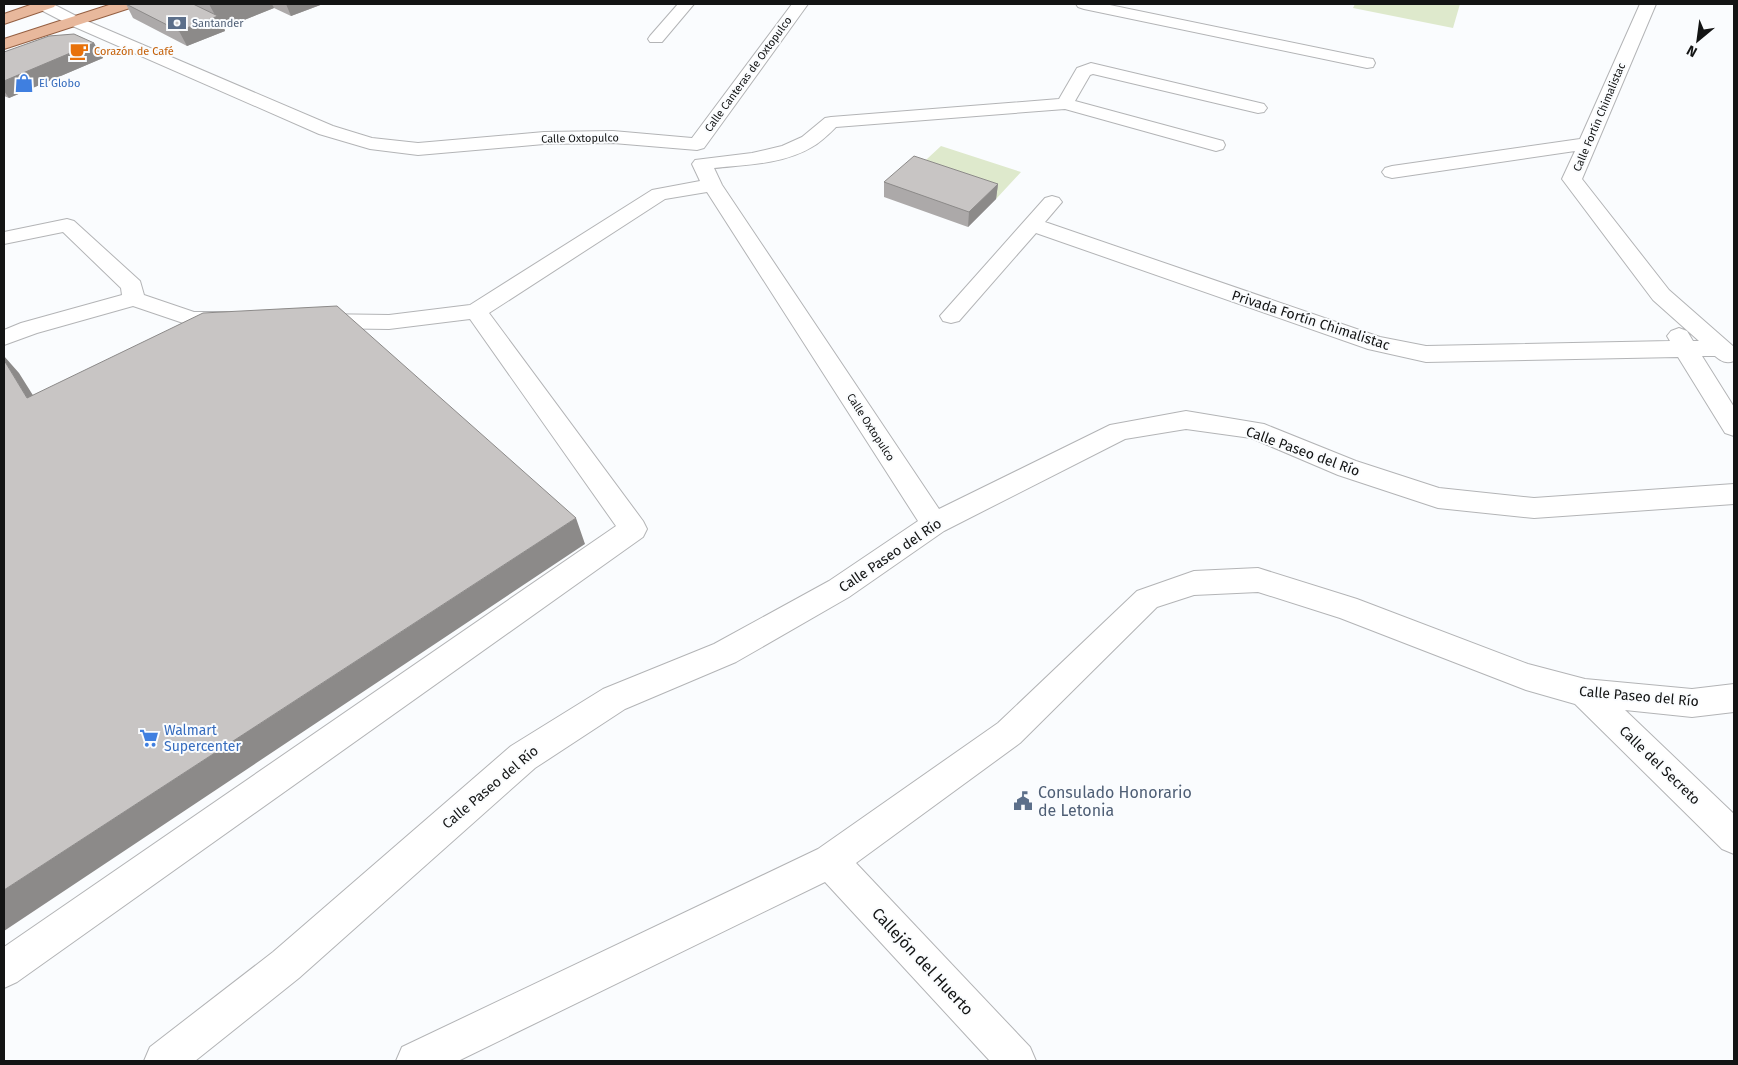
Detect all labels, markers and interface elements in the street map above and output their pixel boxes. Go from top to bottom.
bank icon: Santander [166,12,188,34]
street label: Calle Canteras de Oxtopulco [702,14,795,135]
north arrow [1673,15,1723,65]
place label: Santander [192,17,244,30]
cafe icon: Corazón de Café [68,40,90,62]
text: N [1684,41,1700,61]
place label: Corazón de Café [94,45,174,58]
street label: Calle Fortín Chimalistac [1571,61,1628,174]
shop icon: El Globo [13,72,35,94]
place label: El Globo [39,77,80,90]
street label: Calle Oxtopulco [541,131,619,146]
street label: Privada Fortín Chimalistac [1230,287,1392,354]
street label: Calle Oxtopulco [844,391,897,463]
street label: Calle Paseo del Río [1244,423,1362,480]
street label: Calle Paseo del Río [836,515,945,596]
street label: Calle Paseo del Río [1578,683,1699,710]
place label: Walmart Supercenter [164,722,241,755]
street label: Calle del Secreto [1616,722,1704,808]
supermarket icon: Walmart Supercenter [138,727,160,749]
street label: Calle Paseo del Río [439,742,542,832]
place label: Consulado Honorario de Letonia [1038,783,1192,820]
public building icon: Consulado Honorario de Letonia [1012,790,1034,812]
street label: Callejón del Huerto [868,904,977,1019]

